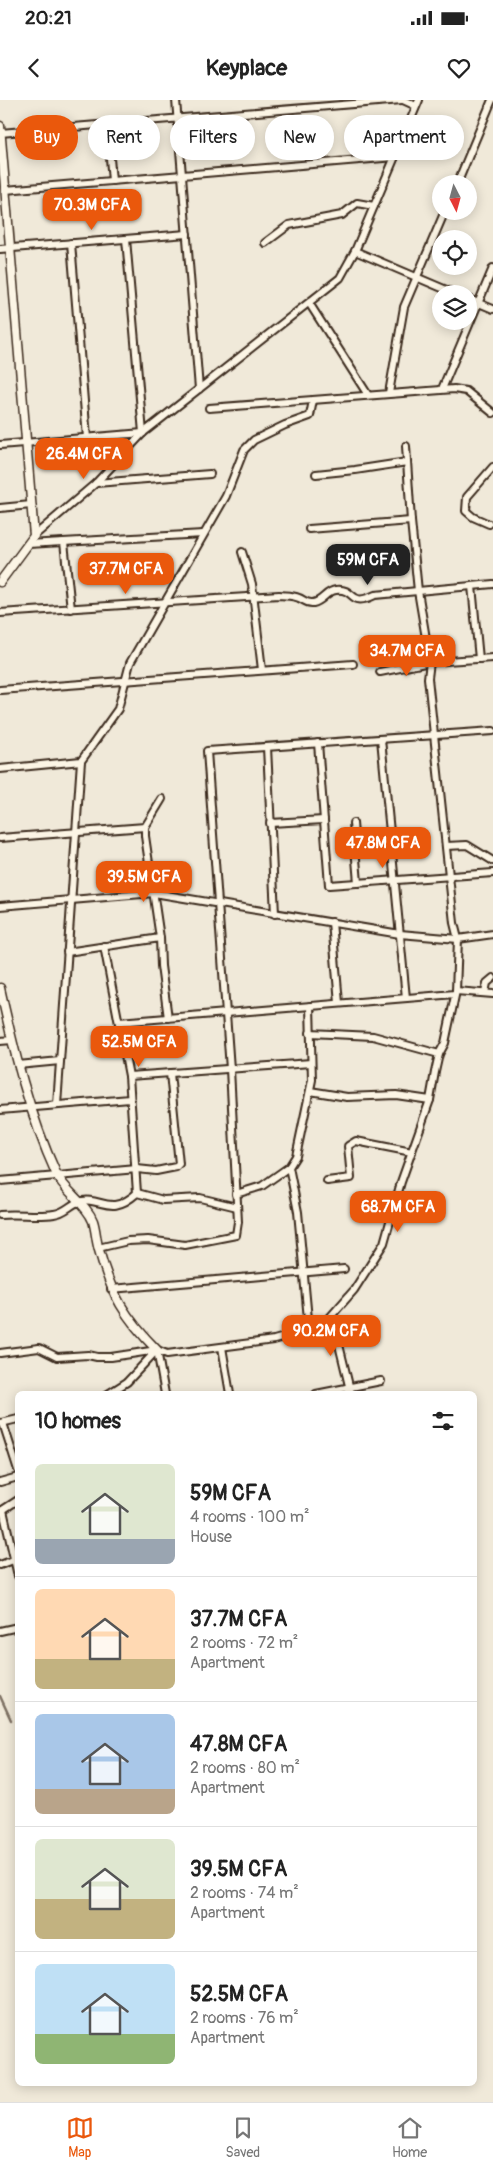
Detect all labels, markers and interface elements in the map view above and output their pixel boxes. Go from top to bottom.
text: 20:21 [25,6,72,30]
icon: back [20,54,48,82]
text: Keyplace [206,54,287,82]
icon: heart [445,54,473,82]
chip: Buy [15,115,78,160]
chip: Rent [88,115,160,160]
chip: Filters [170,115,255,160]
chip: New [265,115,334,160]
chip: Apartment [344,115,464,160]
north arrow [432,175,478,220]
map controls [432,175,477,330]
pin: 70.3M CFA [35,188,149,231]
text: 70.3M CFA [54,195,130,215]
button: locate [432,230,477,275]
button: layers [432,285,477,330]
pin: 26.4M CFA [27,438,141,480]
text: 26.4M CFA [46,444,122,464]
pin: 59M CFA [322,544,414,586]
text: 59M CFA [337,550,399,570]
pin: 37.7M CFA [69,552,183,595]
text: 37.7M CFA [89,559,163,579]
pin: 34.7M CFA [350,634,464,677]
text: 34.7M CFA [369,641,445,661]
pin: 47.8M CFA [326,826,440,869]
text: 47.8M CFA [346,833,420,853]
pin: 39.5M CFA [87,860,201,903]
text: 39.5M CFA [107,867,181,887]
pin: 52.5M CFA [82,1026,196,1068]
text: 52.5M CFA [102,1032,176,1052]
pin: 68.7M CFA [341,1190,455,1233]
text: 68.7M CFA [361,1197,435,1217]
pin: 90.2M CFA [274,1314,388,1357]
text: 90.2M CFA [293,1321,369,1341]
icon: filters [429,1407,457,1435]
text: 10 homes [35,1408,121,1435]
text: 59M CFA [190,1480,271,1507]
icon: home [75,1484,135,1544]
text: 4 rooms · 100 m² [190,1507,309,1527]
text: House [190,1527,232,1547]
text: 37.7M CFA [190,1606,287,1633]
icon: home [75,1609,135,1669]
text: 2 rooms · 72 m² [190,1633,298,1653]
text: Apartment [190,1653,265,1673]
text: 47.8M CFA [190,1731,287,1758]
icon: home [75,1734,135,1794]
text: 2 rooms · 80 m² [190,1758,300,1778]
text: Apartment [190,1778,265,1798]
text: 39.5M CFA [190,1856,287,1883]
icon: home [75,1859,135,1919]
text: 2 rooms · 74 m² [190,1883,299,1903]
text: Apartment [190,1903,265,1923]
text: 52.5M CFA [190,1981,288,2008]
icon: home [75,1984,135,2044]
text: 2 rooms · 76 m² [190,2008,299,2028]
text: Apartment [190,2028,265,2048]
tab: Map [66,2114,94,2161]
tab: Saved [225,2114,260,2161]
tab: Home [392,2114,427,2161]

